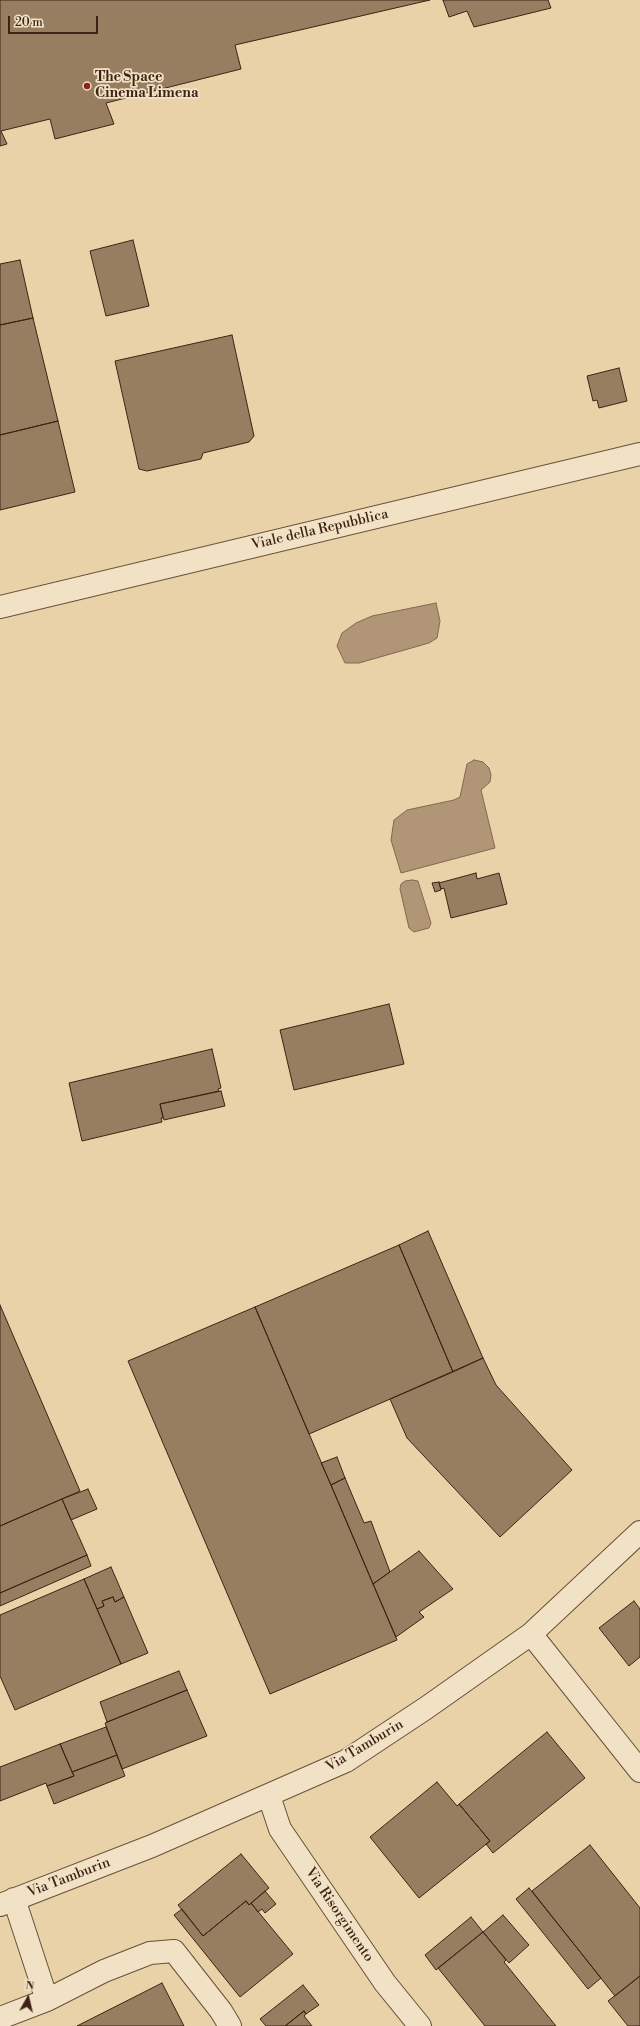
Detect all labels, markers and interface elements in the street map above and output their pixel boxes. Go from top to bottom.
scale bar [10,8,100,34]
text: 20 m [15,15,43,30]
place label: The Space Cinema Limena [95,70,199,102]
marker: The Space Cinema Limena [82,81,92,91]
street label: Viale della Repubblica [250,506,390,554]
street label: Via Tamburin [323,1716,407,1776]
street label: Via Tamburin [25,1854,113,1902]
street label: Via Risorgimento [301,1865,377,1965]
north arrow [8,1978,48,2018]
text: N [24,1979,35,1994]

